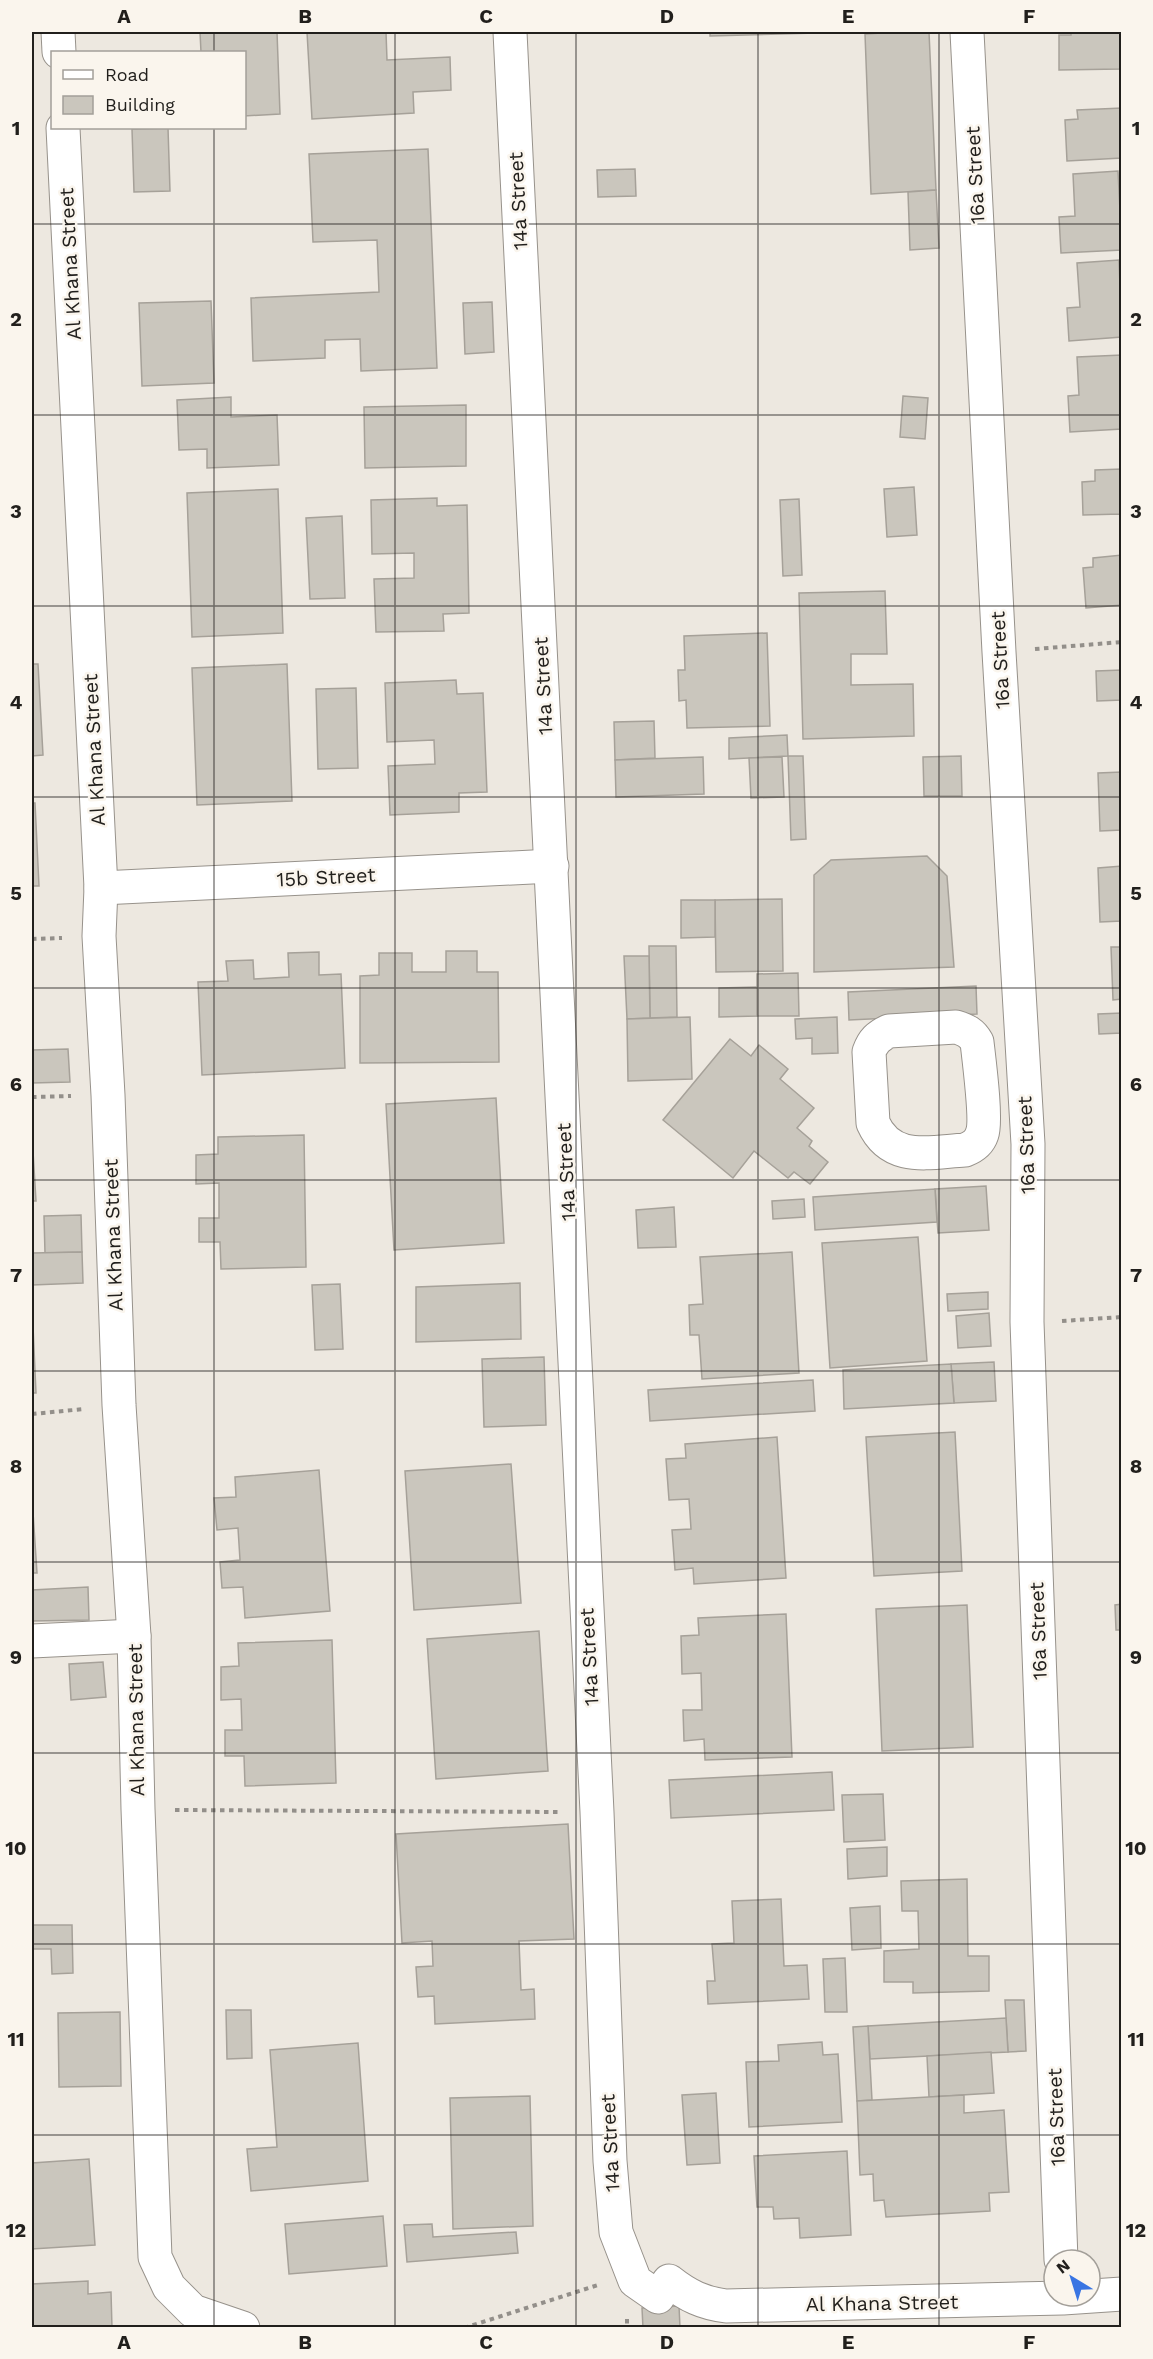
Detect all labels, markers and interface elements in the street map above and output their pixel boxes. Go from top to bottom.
text: A [117,4,131,28]
text: B [298,4,312,28]
text: C [479,4,493,28]
text: D [660,4,674,28]
text: E [842,4,854,28]
text: F [1023,4,1035,28]
legend [51,51,246,129]
text: Road [105,64,149,85]
text: Building [105,94,175,115]
text: 1 [12,116,20,140]
text: 1 [1132,116,1140,140]
street label: 16a Street [960,125,990,224]
street label: 14a Street [503,151,533,251]
street label: Al Khana Street [54,187,86,341]
text: 2 [10,307,22,331]
text: 2 [1130,307,1142,331]
text: 3 [10,499,22,523]
text: 3 [1130,499,1142,523]
street label: 16a Street [985,610,1015,709]
street label: 14a Street [528,636,558,736]
street label: Al Khana Street [78,673,110,827]
text: 4 [10,690,23,714]
text: 4 [1130,690,1143,714]
street label: 15b Street [276,862,377,892]
text: 5 [10,881,22,905]
text: 5 [1130,881,1142,905]
text: 6 [10,1072,22,1096]
text: 6 [1130,1072,1142,1096]
street label: 16a Street [1012,1095,1040,1194]
street label: 14a Street [551,1122,581,1222]
street label: Al Khana Street [98,1158,128,1312]
text: 7 [10,1263,22,1287]
text: 7 [1130,1263,1142,1287]
text: 8 [10,1454,22,1478]
text: 8 [1130,1454,1142,1478]
street label: 16a Street [1024,1581,1052,1680]
street label: 14a Street [574,1607,604,1707]
street label: Al Khana Street [123,1643,149,1796]
text: 9 [10,1645,22,1669]
text: 9 [1130,1645,1142,1669]
text: 10 [5,1836,27,1860]
text: 10 [1125,1836,1147,1860]
text: 11 [7,2027,25,2051]
text: 11 [1127,2027,1145,2051]
street label: 16a Street [1042,2067,1070,2166]
street label: 14a Street [595,2093,625,2193]
text: 12 [6,2218,26,2242]
text: 12 [1126,2218,1146,2242]
north arrow [1042,2248,1102,2308]
text: N [1053,2255,1074,2278]
street label: Al Khana Street [806,2290,959,2316]
text: A [117,2330,131,2354]
text: B [298,2330,312,2354]
text: C [479,2330,493,2354]
text: D [660,2330,674,2354]
text: E [842,2330,854,2354]
text: F [1023,2330,1035,2354]

